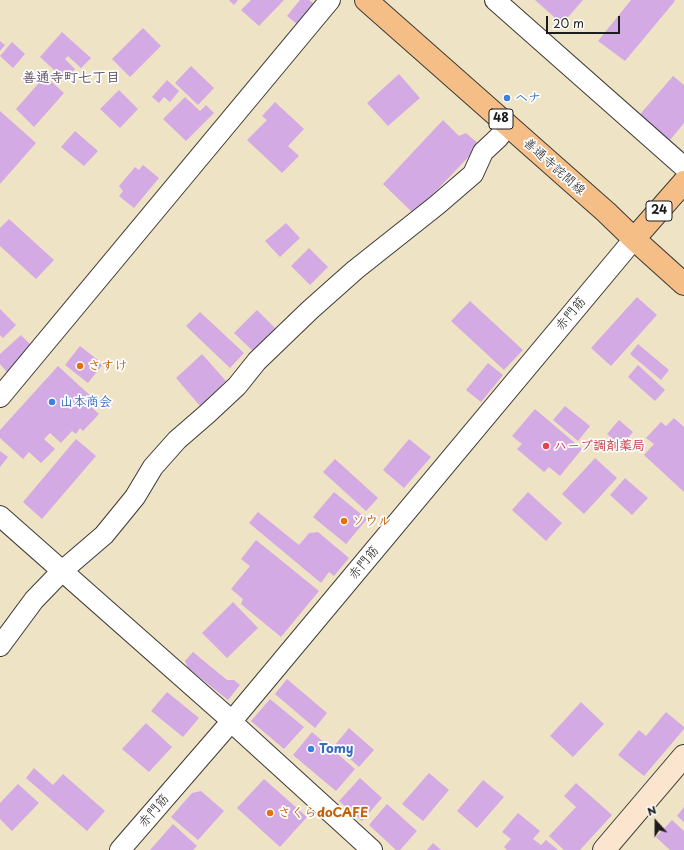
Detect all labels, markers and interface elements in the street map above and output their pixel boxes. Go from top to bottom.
scale bar [548,8,622,34]
text: 20 m [553,14,584,32]
district label: 善通寺町七丁目 [22,70,120,86]
place label: ヘナ [515,90,541,106]
marker: ヘナ [502,93,512,103]
road number: 48 [489,109,513,129]
street label: 善通寺詫間線 [520,135,588,199]
road number: 24 [646,201,672,221]
street label: 赤門筋 [552,294,590,334]
place label: さすけ [88,358,127,374]
marker: さすけ [75,361,85,371]
place label: 山本商会 [60,394,112,410]
marker: 山本商会 [47,397,57,407]
place label: ハーブ調剤薬局 [554,438,645,454]
marker: ハーブ調剤薬局 [541,441,551,451]
place label: ソウル [352,513,391,529]
marker: ソウル [339,516,349,526]
street label: 赤門筋 [345,543,383,583]
place label: Tomy [319,741,353,757]
marker: Tomy [306,744,316,754]
street label: 赤門筋 [135,791,173,831]
text: N [644,801,659,820]
north arrow [636,802,676,842]
place label: さくらdoCAFE [278,805,368,821]
marker: さくらdoCAFE [265,808,275,818]

